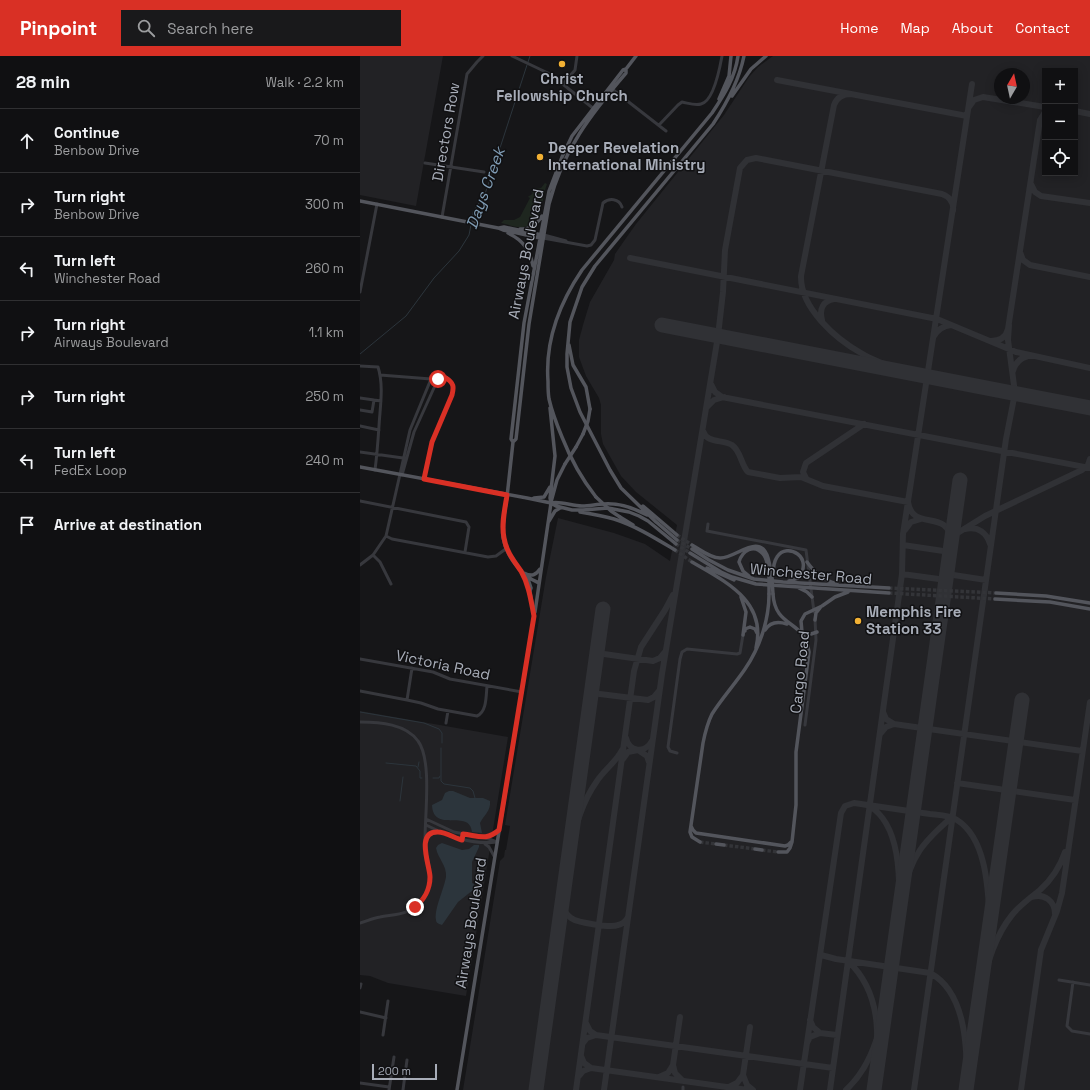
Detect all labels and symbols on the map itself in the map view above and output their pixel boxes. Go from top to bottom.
marker: Christ Fellowship Church [557,59,567,69]
north arrow [994,68,1030,104]
place label: Christ Fellowship Church [496,69,628,105]
street label: Directors Row [427,81,464,183]
place label: Deeper Revelation International Ministry [548,138,705,174]
water label: Days Creek [461,142,511,232]
marker: Deeper Revelation International Ministry [535,152,545,162]
street label: Airways Boulevard [504,187,547,321]
route start [429,370,447,388]
street label: Winchester Road [749,559,873,588]
place label: Memphis Fire Station 33 [866,602,962,638]
marker: Memphis Fire Station 33 [853,616,863,626]
street label: Cargo Road [786,630,813,714]
street label: Victoria Road [394,645,492,684]
street label: Airways Boulevard [451,856,490,990]
route end [406,898,424,916]
scale bar [372,1062,437,1081]

